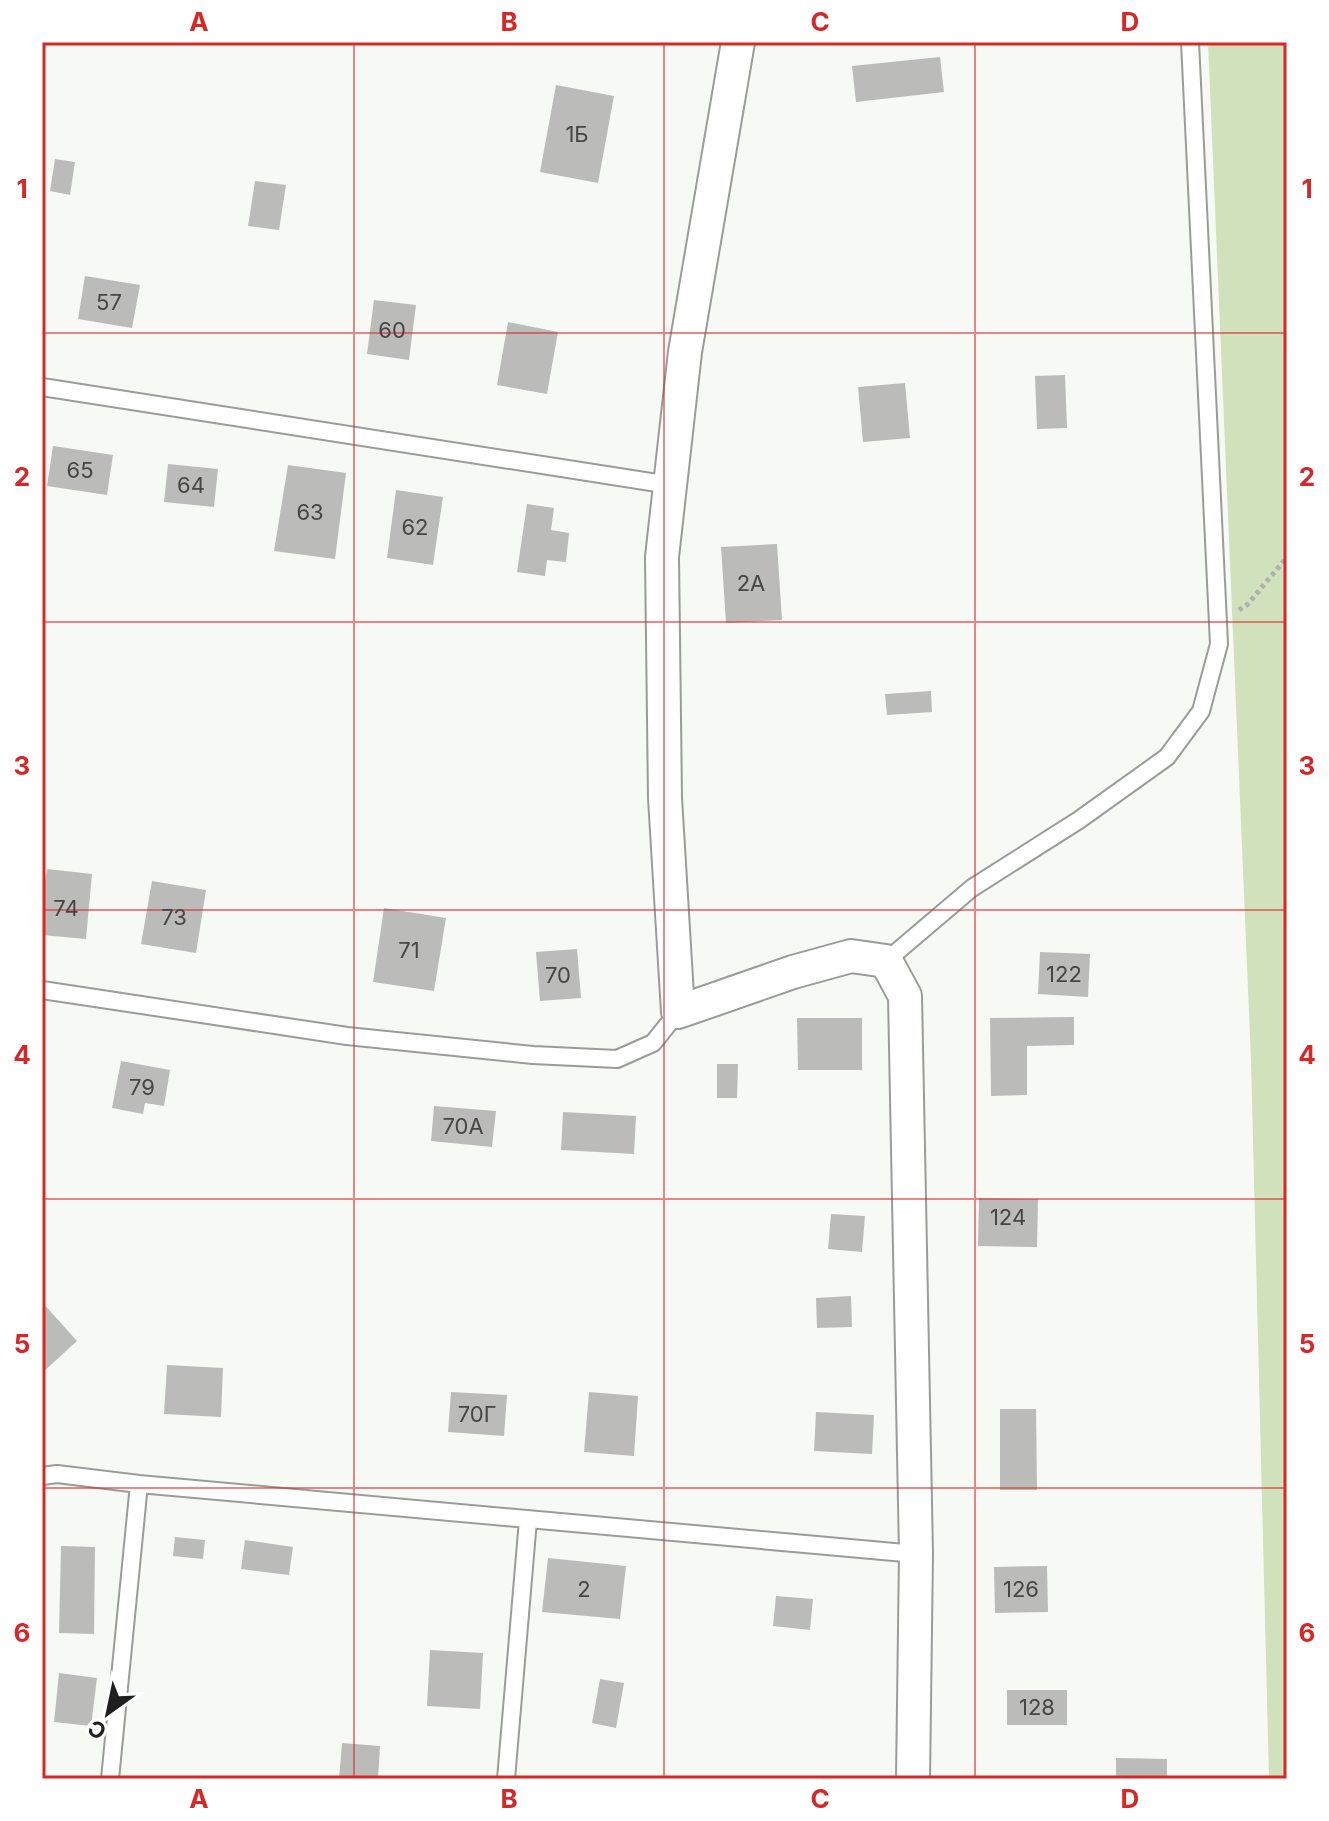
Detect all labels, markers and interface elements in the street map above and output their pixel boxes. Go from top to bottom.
text: A [189,6,209,37]
text: B [500,6,518,37]
text: C [810,6,830,37]
text: D [1121,6,1139,37]
house number: 1Б [565,121,589,147]
text: 1 [16,173,28,204]
text: 1 [1301,173,1313,204]
house number: 57 [96,289,122,315]
house number: 60 [378,317,406,343]
house number: 65 [66,457,94,483]
text: 2 [14,461,30,492]
text: 2 [1299,461,1315,492]
house number: 64 [177,472,205,498]
house number: 63 [296,499,324,525]
house number: 62 [401,514,429,540]
house number: 2А [737,570,765,596]
text: 3 [14,750,30,781]
text: 3 [1299,750,1315,781]
house number: 74 [53,895,79,921]
house number: 73 [161,904,187,930]
house number: 71 [398,937,420,963]
house number: 122 [1046,961,1082,987]
house number: 70 [545,962,571,988]
text: 4 [13,1039,31,1070]
text: 4 [1298,1039,1316,1070]
house number: 79 [129,1074,155,1100]
house number: 70А [442,1113,484,1139]
house number: 124 [990,1204,1026,1230]
text: 5 [14,1328,30,1359]
text: 5 [1299,1328,1315,1359]
house number: 70Г [458,1401,496,1427]
house number: 2 [577,1576,591,1602]
house number: 126 [1003,1576,1039,1602]
text: 6 [14,1617,30,1648]
text: 6 [1299,1617,1315,1648]
north arrow [68,1673,148,1753]
house number: 128 [1019,1694,1055,1720]
text: С [83,1714,111,1745]
text: A [189,1783,209,1814]
text: B [500,1783,518,1814]
text: C [810,1783,830,1814]
text: D [1121,1783,1139,1814]

